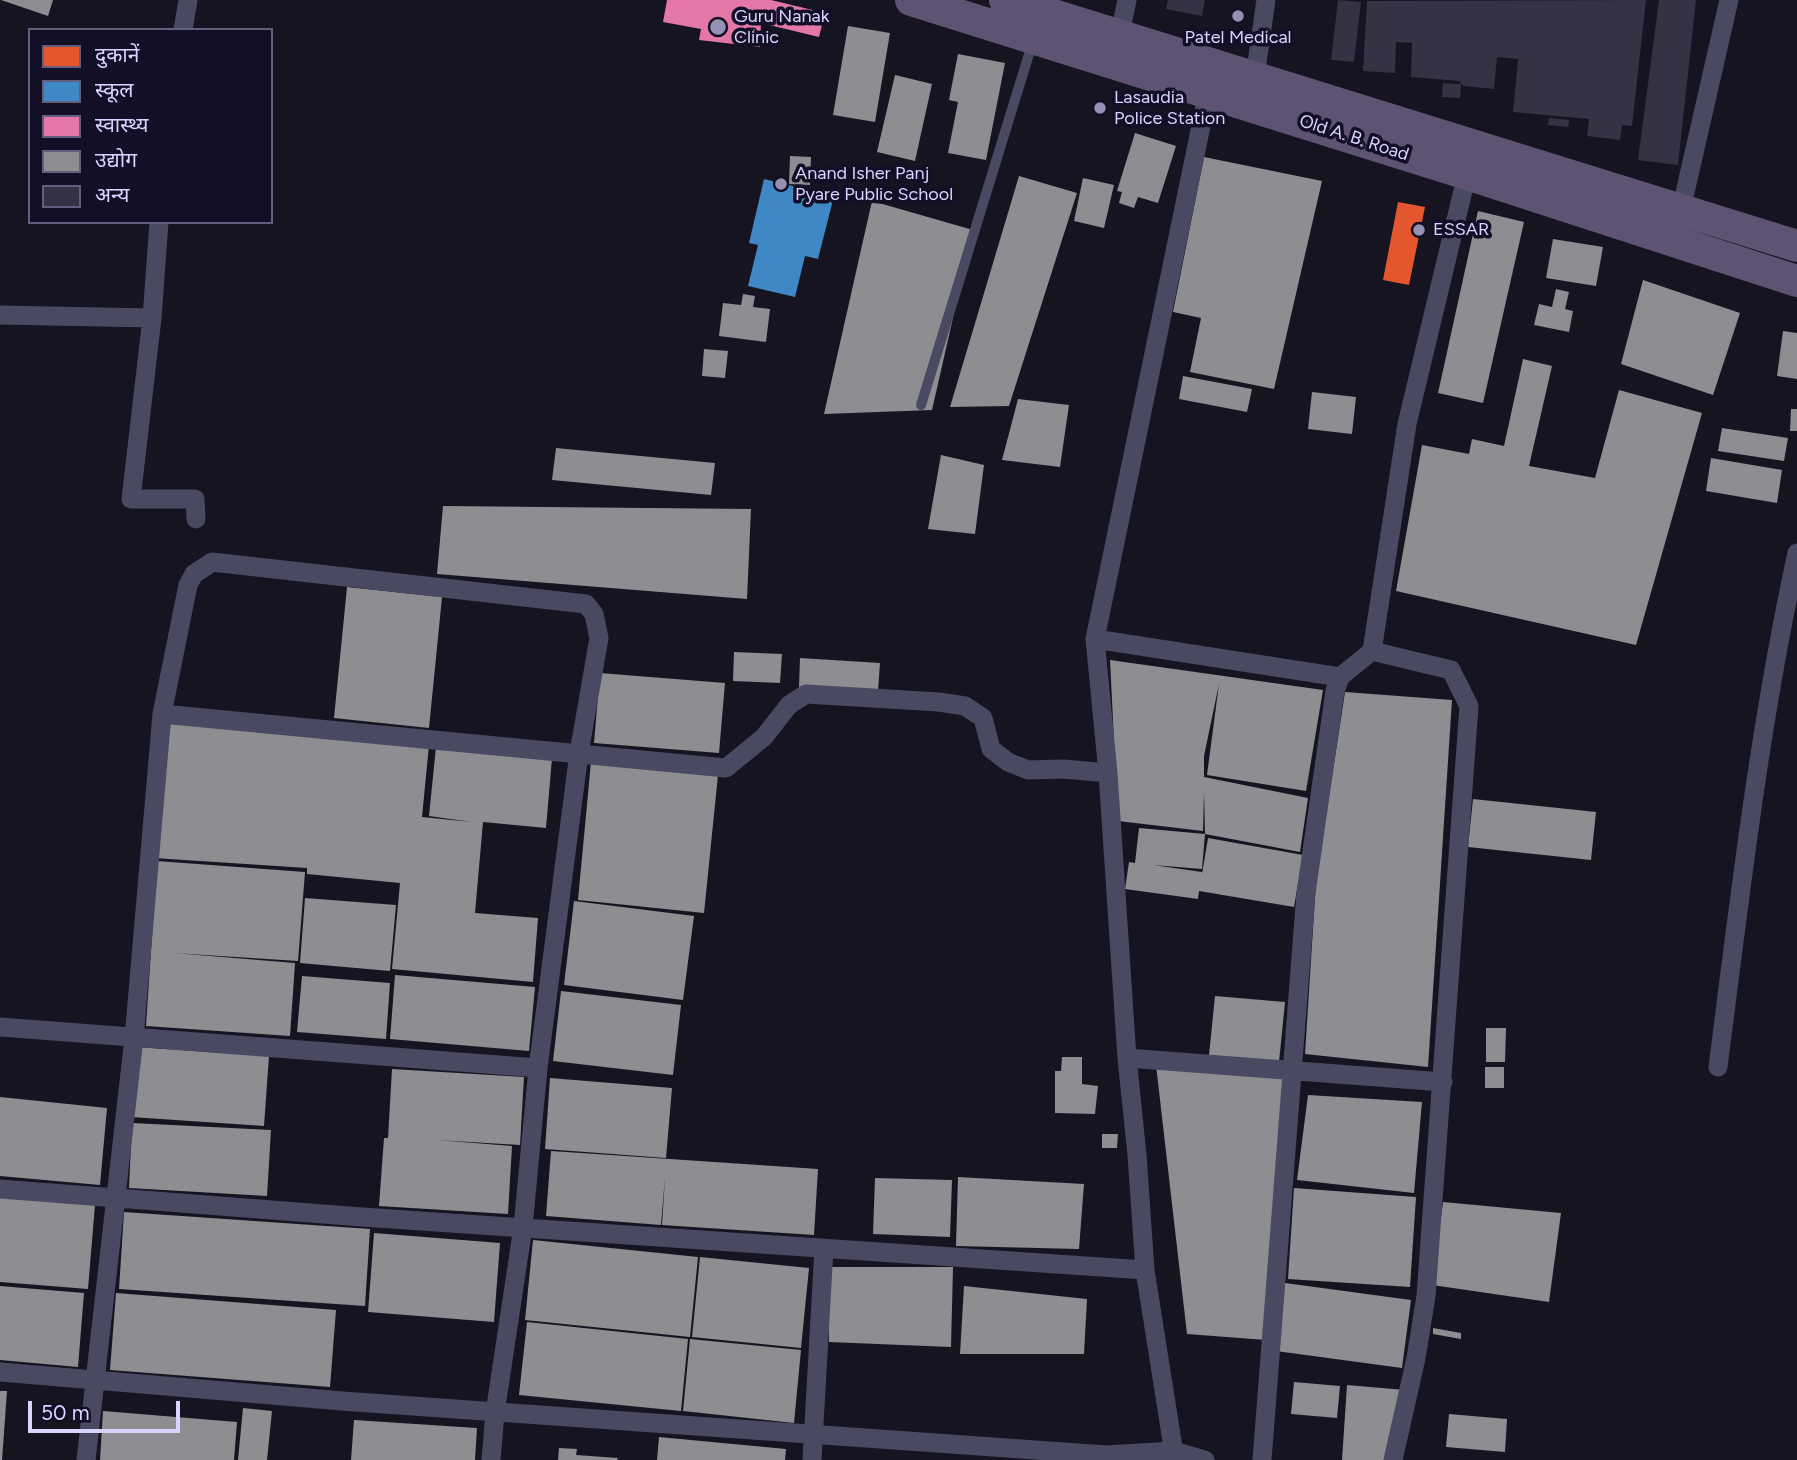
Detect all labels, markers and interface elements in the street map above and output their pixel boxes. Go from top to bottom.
place label: Guru Nanak Clinic [734,6,829,48]
marker: Patel Medical [1230,8,1246,24]
marker: Guru Nanak Clinic [708,17,728,37]
place label: Patel Medical [1184,27,1292,49]
legend [28,28,273,224]
text: दुकानें [95,42,139,67]
text: स्कूल [95,77,134,102]
place label: Lasaudia Police Station [1114,87,1225,130]
marker: Lasaudia Police Station [1092,100,1108,116]
street label: Old A. B. Road [1296,110,1412,166]
text: स्वास्थ्य [95,112,148,137]
text: उद्योग [95,147,137,172]
place label: Anand Isher Panj Pyare Public School [795,163,953,206]
marker: Anand Isher Panj Pyare Public School [773,176,789,192]
text: अन्य [95,182,129,207]
place label: ESSAR [1433,219,1489,241]
marker: ESSAR [1411,222,1427,238]
scale bar [32,1386,184,1430]
text: 50 m [41,1400,90,1425]

